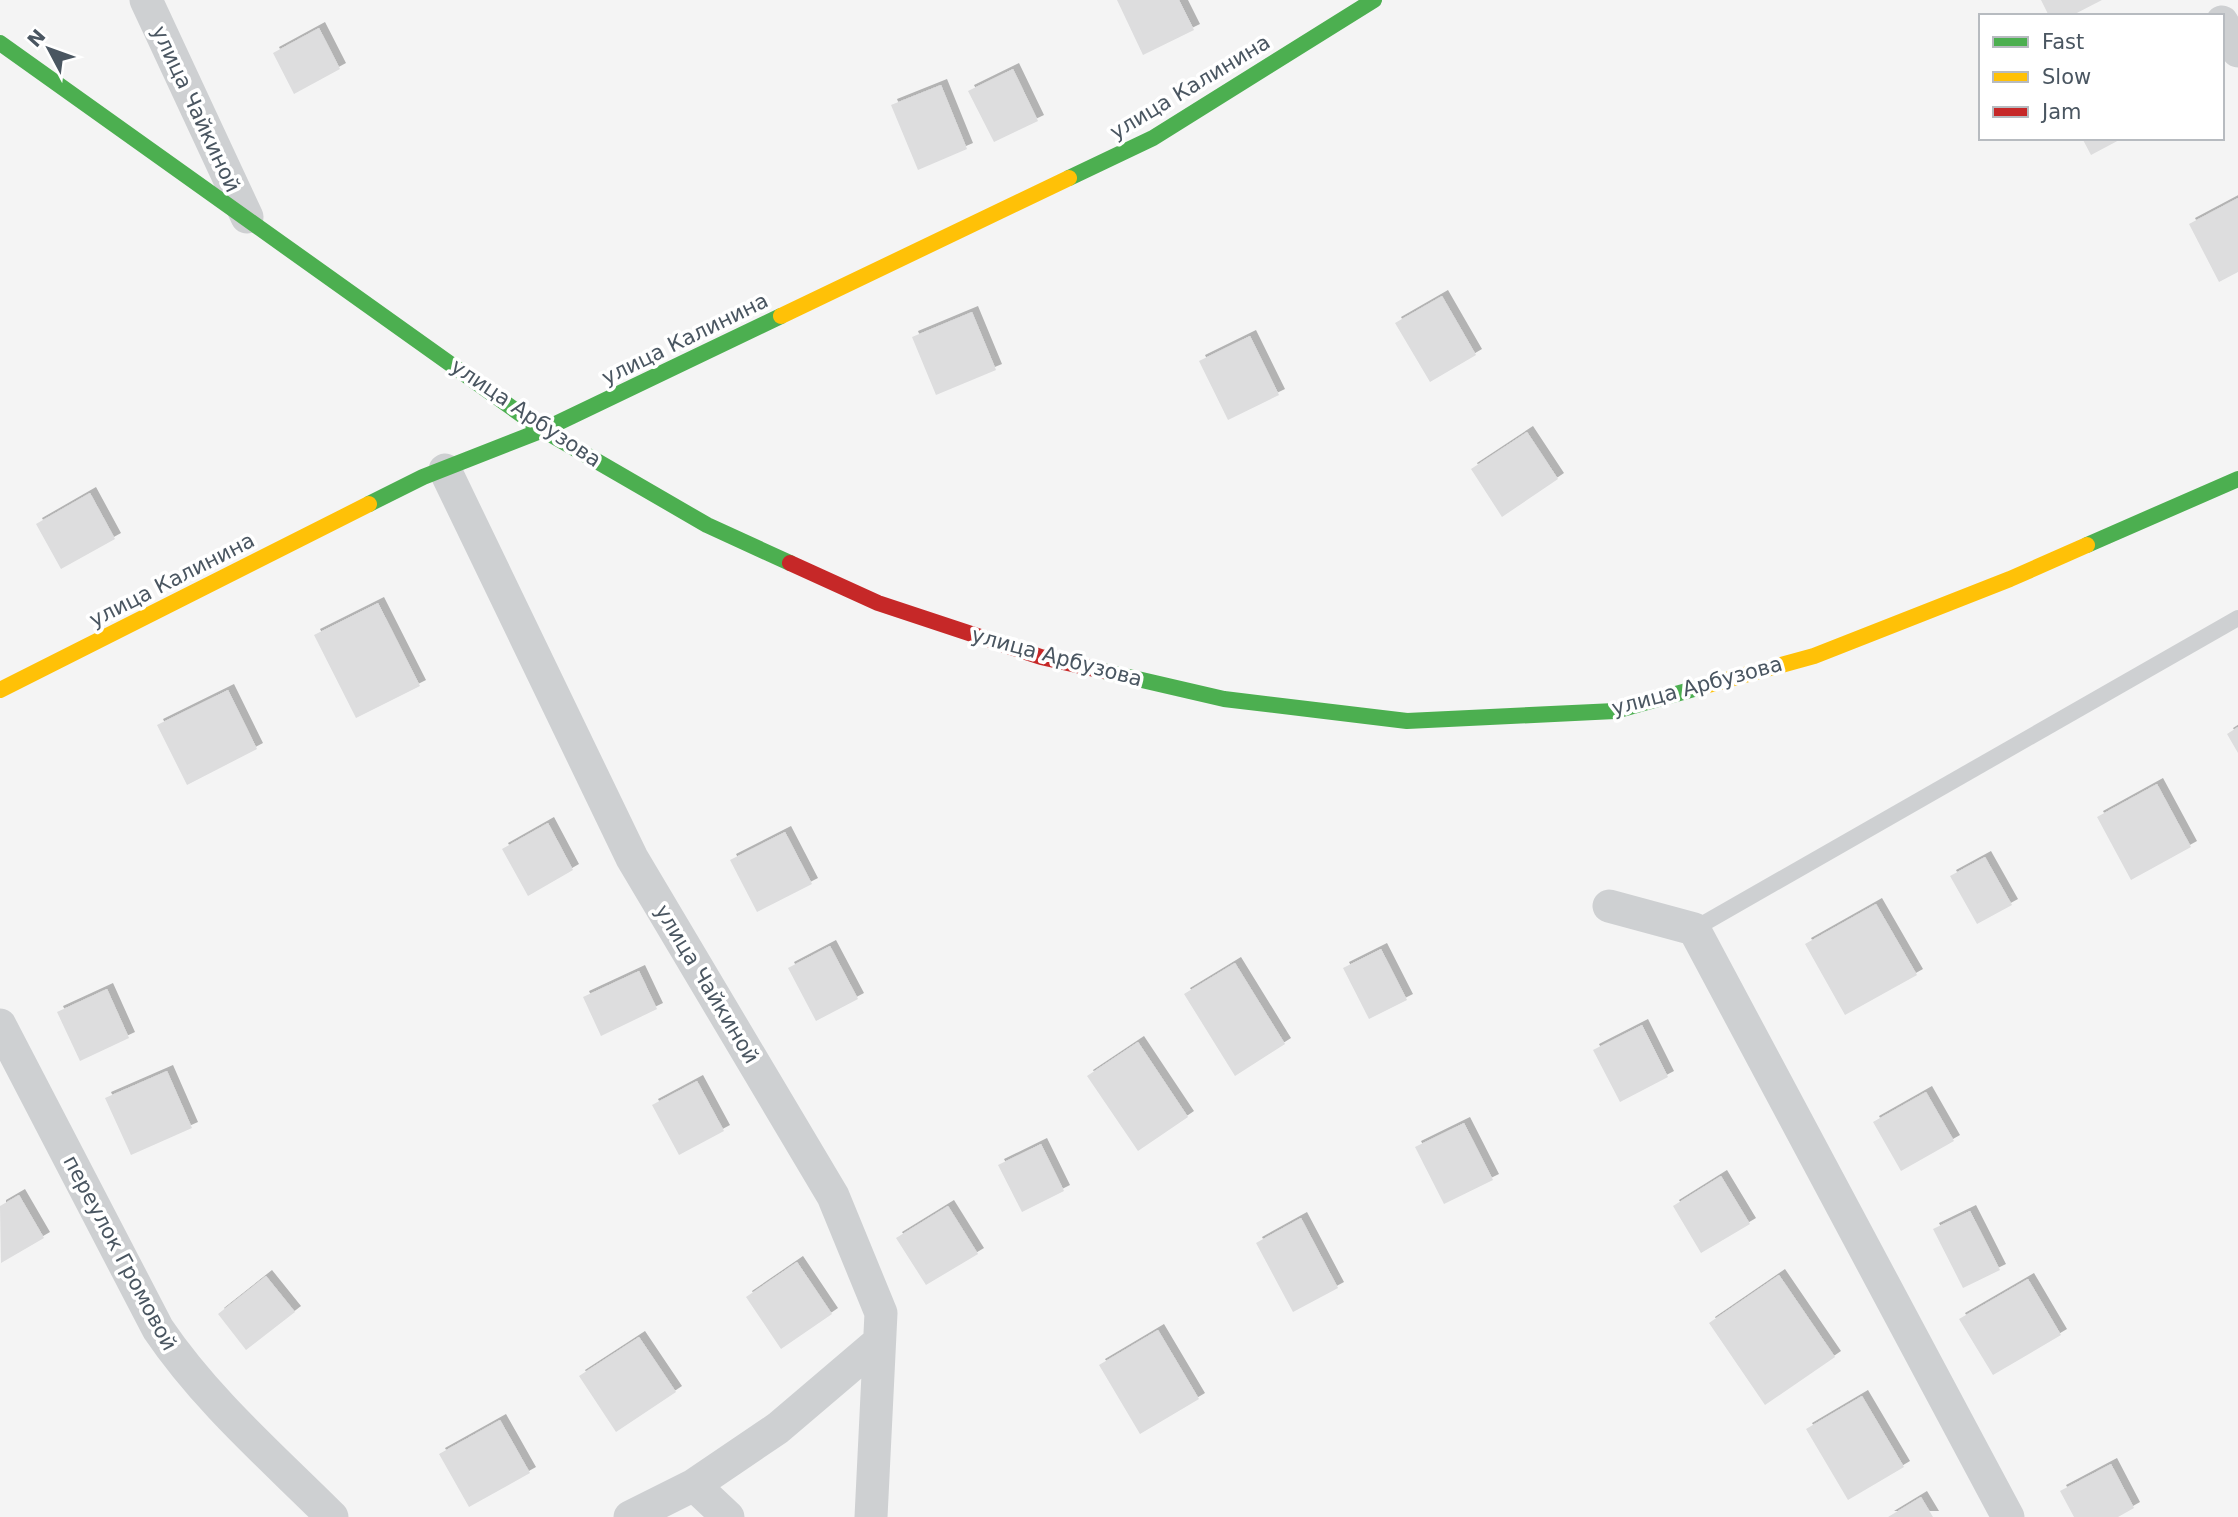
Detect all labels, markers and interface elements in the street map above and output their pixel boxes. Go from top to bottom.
north arrow [14,14,84,84]
legend [1979,14,2224,140]
street label: улица Чайкиной [147,22,245,196]
text: N [23,25,50,51]
street label: улица Калинина [1106,30,1274,144]
text: Fast [2042,30,2084,54]
text: Slow [2042,65,2091,89]
text: Jam [2040,100,2082,124]
street label: улица Калинина [598,288,772,390]
street label: улица Арбузова [446,354,606,472]
street label: улица Калинина [85,528,259,632]
street label: улица Арбузова [969,623,1145,691]
street label: улица Арбузова [1609,652,1785,720]
street label: улица Чайкиной [650,900,764,1068]
street label: переулок Громовой [58,1151,182,1355]

